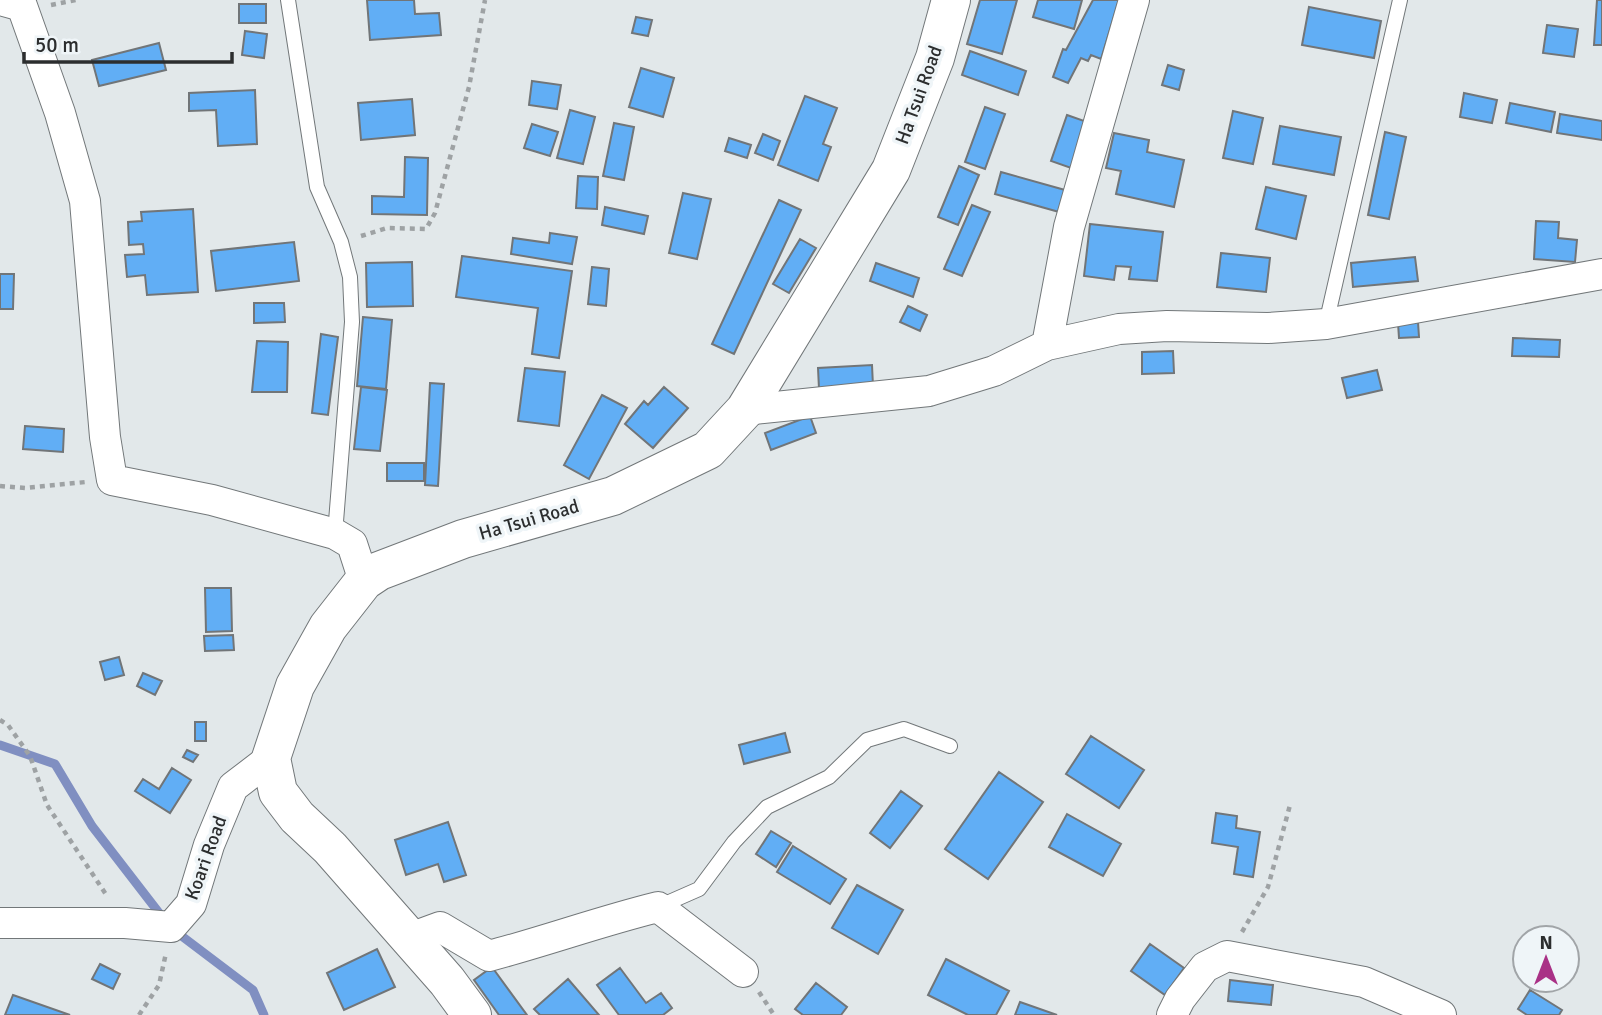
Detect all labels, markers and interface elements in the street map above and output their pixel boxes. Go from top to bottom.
scale bar [24,21,233,65]
text: 50 m [35,32,79,58]
street label: Ha Tsui Road [890,42,948,148]
street label: Ha Tsui Road [476,494,582,546]
street label: Koari Road [180,813,232,903]
north arrow [1511,924,1581,994]
text: N [1539,931,1553,955]

